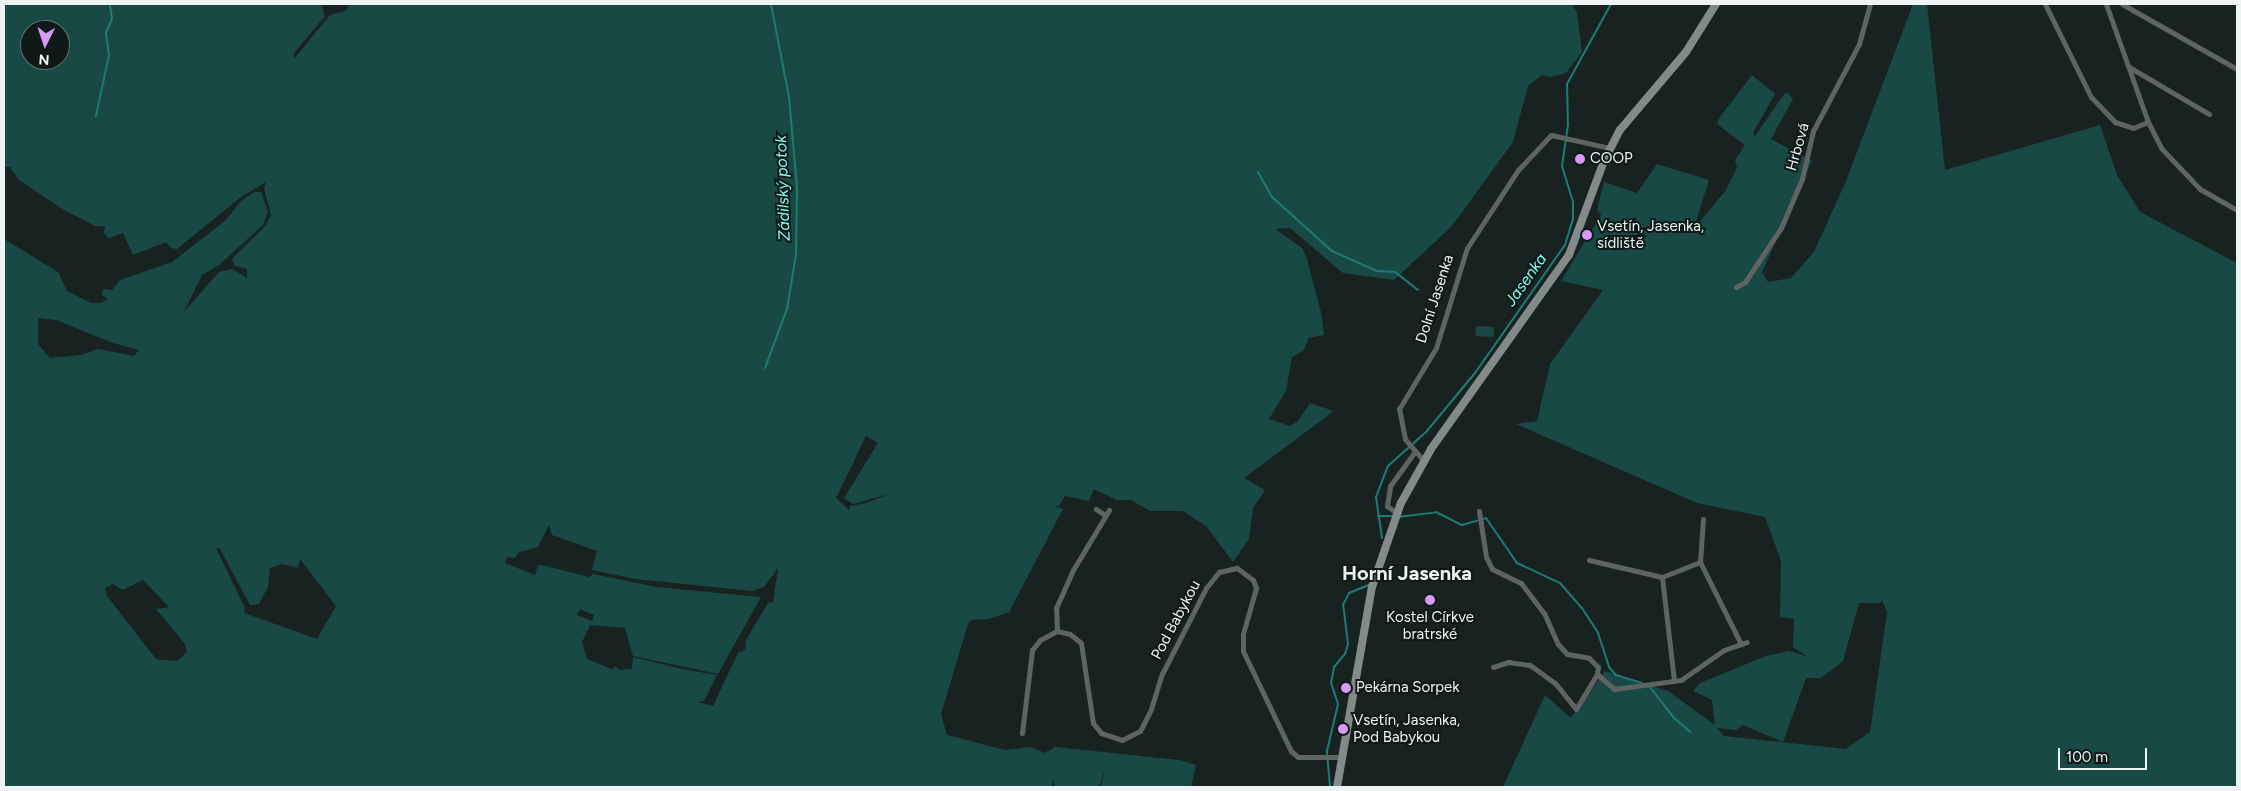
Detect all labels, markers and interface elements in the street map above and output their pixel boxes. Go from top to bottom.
north arrow [20,20,70,70]
text: N [38,51,50,68]
street label: Hrbová [1783,121,1813,173]
water label: Zádilský potok [772,135,794,241]
place label: COOP [1590,150,1633,168]
marker: COOP [1574,153,1586,165]
place label: Vsetín, Jasenka, sídliště [1597,217,1704,252]
marker: Vsetín, Jasenka, sídliště [1581,229,1593,241]
water label: Jasenka [1501,250,1551,310]
street label: Dolní Jasenka [1412,253,1458,345]
district label: Horní Jasenka [1342,561,1472,585]
street label: Pod Babykou [1148,577,1204,663]
marker: Kostel Církve bratrské [1424,594,1436,606]
place label: Kostel Církve bratrské [1386,608,1474,643]
place label: Pekárna Sorpek [1356,679,1460,697]
marker: Pekárna Sorpek [1340,682,1352,694]
place label: Vsetín, Jasenka, Pod Babykou [1353,711,1460,746]
marker: Vsetín, Jasenka, Pod Babykou [1337,723,1349,735]
scale bar [2061,738,2150,770]
text: 100 m [2066,748,2108,766]

